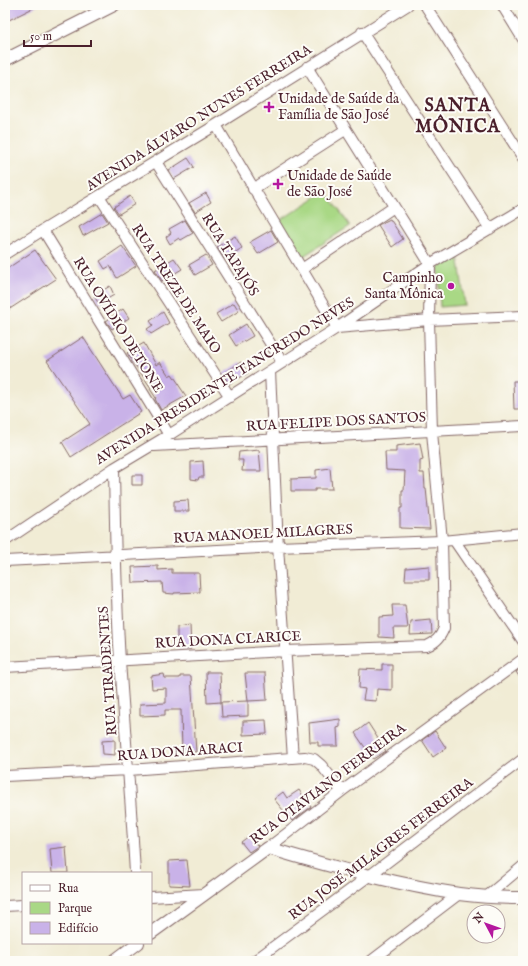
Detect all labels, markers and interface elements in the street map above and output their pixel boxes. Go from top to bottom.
scale bar [24,22,91,48]
text: 50 m [30,29,52,44]
street label: AVENIDA ÁLVARO NUNES FERREIRA [81,40,316,196]
place label: Unidade de Saúde da Família de São José [278,90,400,124]
district label: SANTA MÔNICA [415,95,501,139]
marker: Unidade de Saúde da Família de São José [263,101,275,113]
place label: Unidade de Saúde de São José [287,167,392,201]
marker: Unidade de Saúde de São José [272,178,284,190]
street label: RUA TAPAJÓS [197,210,263,300]
street label: RUA TREZE DE MAIO [127,221,225,357]
street label: RUA OVÍDIO DETONE [69,253,168,396]
place label: Campinho Santa Mônica [365,269,444,303]
marker: Campinho Santa Mônica [446,281,456,291]
street label: AVENIDA PRESIDENTE TANCREDO NEVES [91,293,358,469]
street label: RUA FELIPE DOS SANTOS [246,408,426,436]
street label: RUA MANOEL MILAGRES [173,520,353,548]
street label: RUA TIRADENTES [94,605,122,737]
street label: RUA DONA CLARICE [154,627,302,653]
street label: RUA OTAVIANO FERREIRA [246,719,410,849]
street label: RUA DONA ARACI [116,739,244,765]
street label: RUA JOSÉ MILAGRES FERREIRA [285,773,477,924]
legend [22,872,152,944]
text: Rua [58,881,79,896]
text: Parque [58,901,93,917]
north arrow [466,904,506,944]
text: N [470,910,488,927]
text: Edifício [58,921,99,936]

